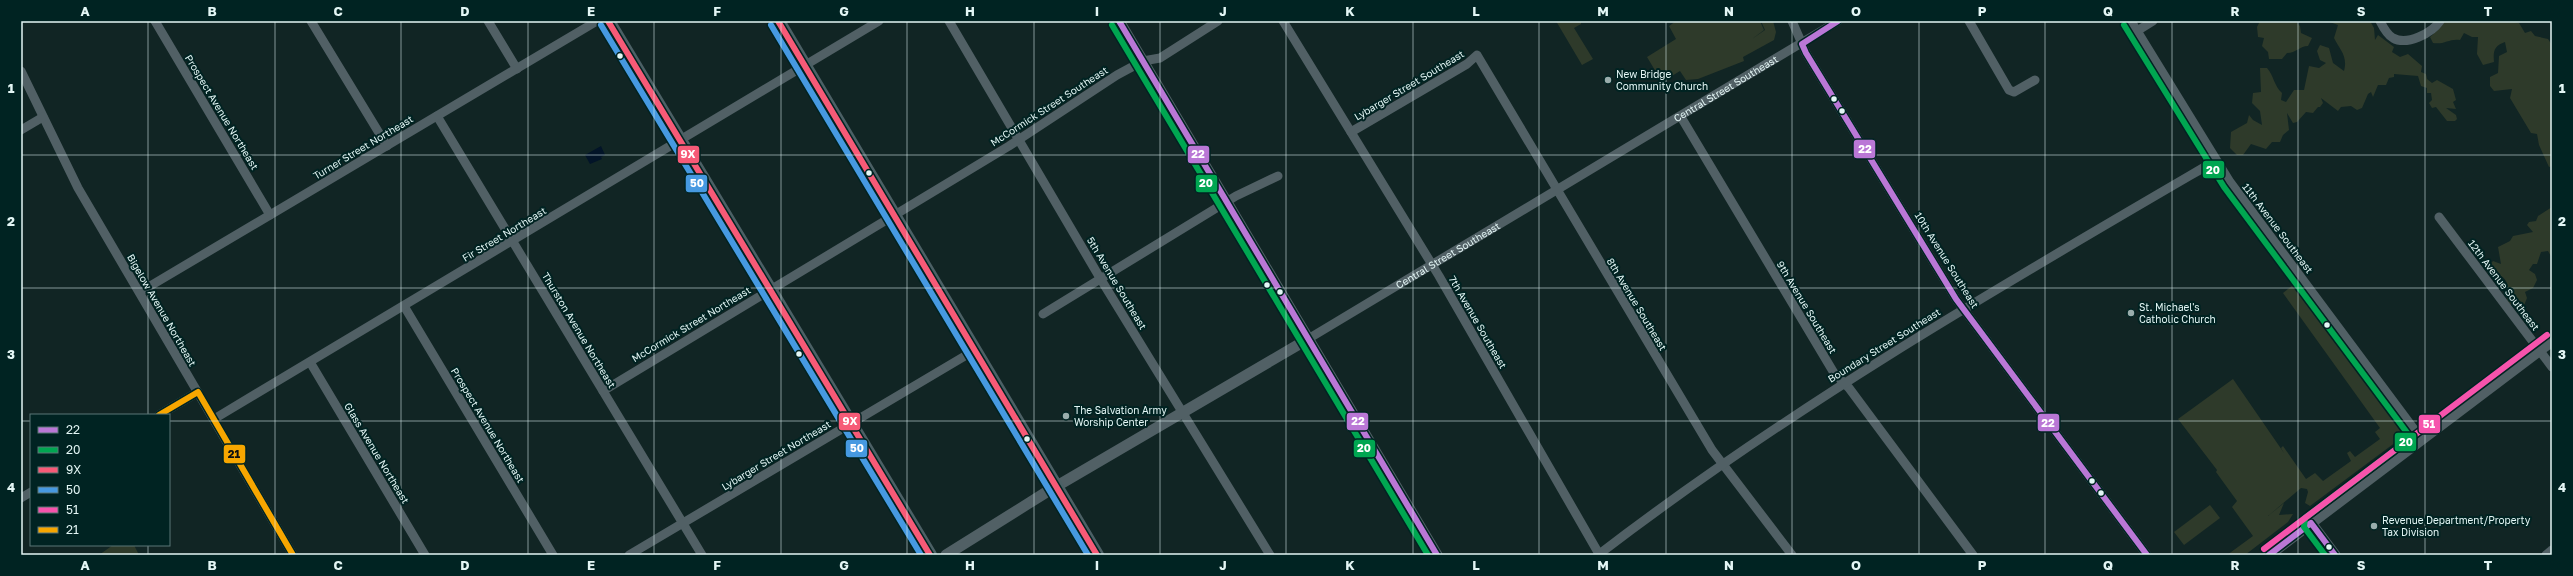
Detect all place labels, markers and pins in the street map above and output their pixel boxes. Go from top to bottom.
unlabelled marker [615,51,625,61]
place label: New Bridge Community Church [1616,68,1708,92]
marker: New Bridge Community Church [1603,75,1613,85]
unlabelled marker [1829,94,1839,104]
unlabelled marker [1837,106,1847,116]
unlabelled marker [864,168,874,178]
unlabelled marker [1262,280,1272,290]
unlabelled marker [1275,287,1285,297]
place label: St. Michael's Catholic Church [2139,301,2216,325]
marker: St. Michael's Catholic Church [2126,308,2136,318]
unlabelled marker [2322,320,2332,330]
unlabelled marker [794,349,804,359]
place label: The Salvation Army Worship Center [1074,404,1167,428]
marker: The Salvation Army Worship Center [1061,411,1071,421]
unlabelled marker [1022,434,1032,444]
unlabelled marker [2087,476,2097,486]
unlabelled marker [2096,488,2106,498]
place label: Revenue Department/Property Tax Division [2382,514,2531,538]
marker: Revenue Department/Property Tax Division [2369,521,2379,531]
unlabelled marker [2324,542,2334,552]

